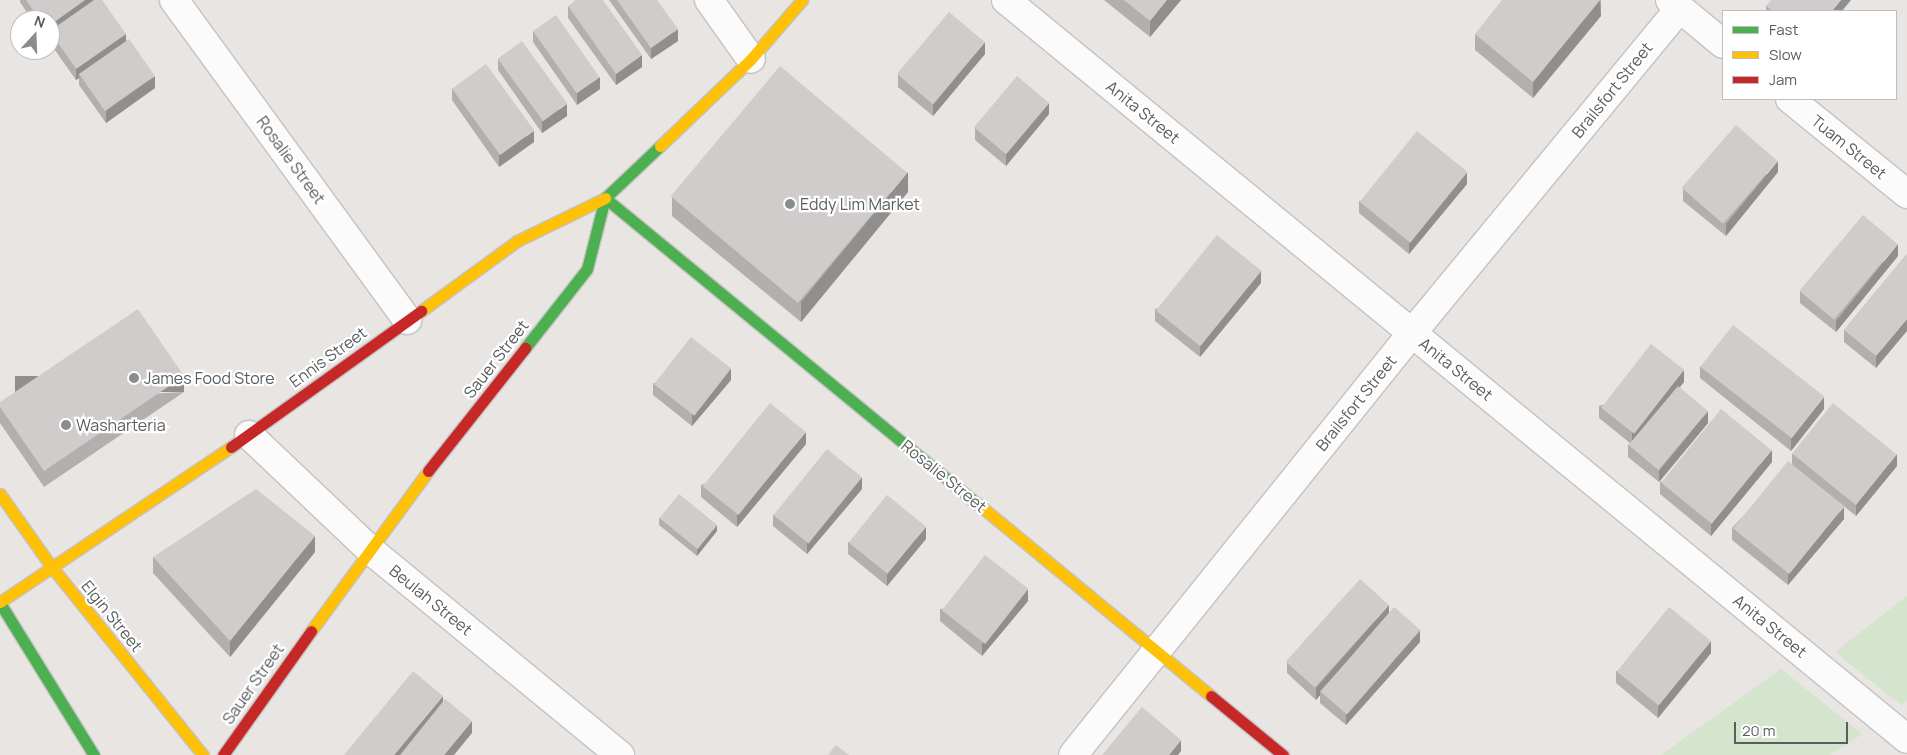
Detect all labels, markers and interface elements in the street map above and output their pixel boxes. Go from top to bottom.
north arrow [10,10,60,60]
legend [1722,10,1897,100]
text: N [32,11,48,32]
text: Fast [1769,19,1798,40]
street label: Brailsfort Street [1568,38,1656,142]
text: Slow [1769,44,1802,65]
text: Jam [1769,69,1797,90]
street label: Anita Street [1102,77,1184,147]
street label: Tuam Street [1808,111,1890,183]
street label: Rosalie Street [253,112,329,208]
place label: Eddy Lim Market [800,194,920,214]
marker: Eddy Lim Market [784,198,796,210]
street label: Sauer Street [460,316,532,402]
street label: Ennis Street [286,323,370,391]
street label: Anita Street [1415,334,1497,404]
street label: Brailsfort Street [1312,351,1400,455]
place label: James Food Store [144,368,275,388]
marker: James Food Store [128,372,140,384]
place label: Washarteria [76,415,166,435]
marker: Washarteria [60,419,72,431]
street label: Rosalie Street [898,436,990,516]
street label: Beulah Street [386,561,476,639]
street label: Elgin Street [78,577,146,655]
street label: Anita Street [1729,591,1811,661]
street label: Sauer Street [218,640,288,728]
scale bar [1737,712,1851,744]
text: 20 m [1742,720,1775,741]

